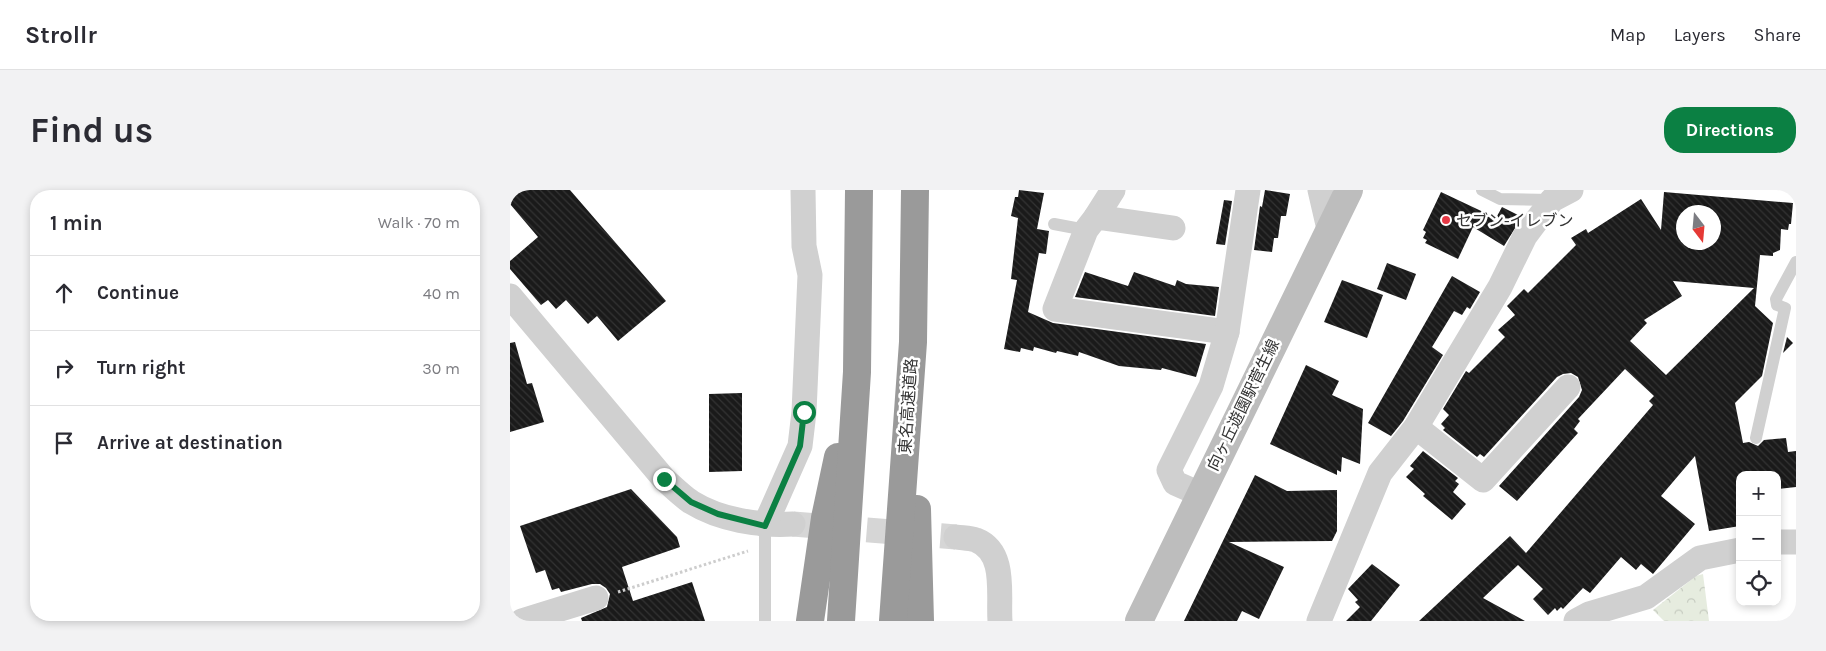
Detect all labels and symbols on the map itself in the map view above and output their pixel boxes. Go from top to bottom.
north arrow [1676,205,1721,250]
place label: セブン-イレブン [1456,211,1574,230]
marker: セブン-イレブン [1440,214,1452,226]
street label: 向ヶ丘遊園駅菅生線 [1203,336,1283,474]
street label: 東名高速道路 [895,357,921,455]
route start [793,401,816,424]
route end [653,468,676,491]

